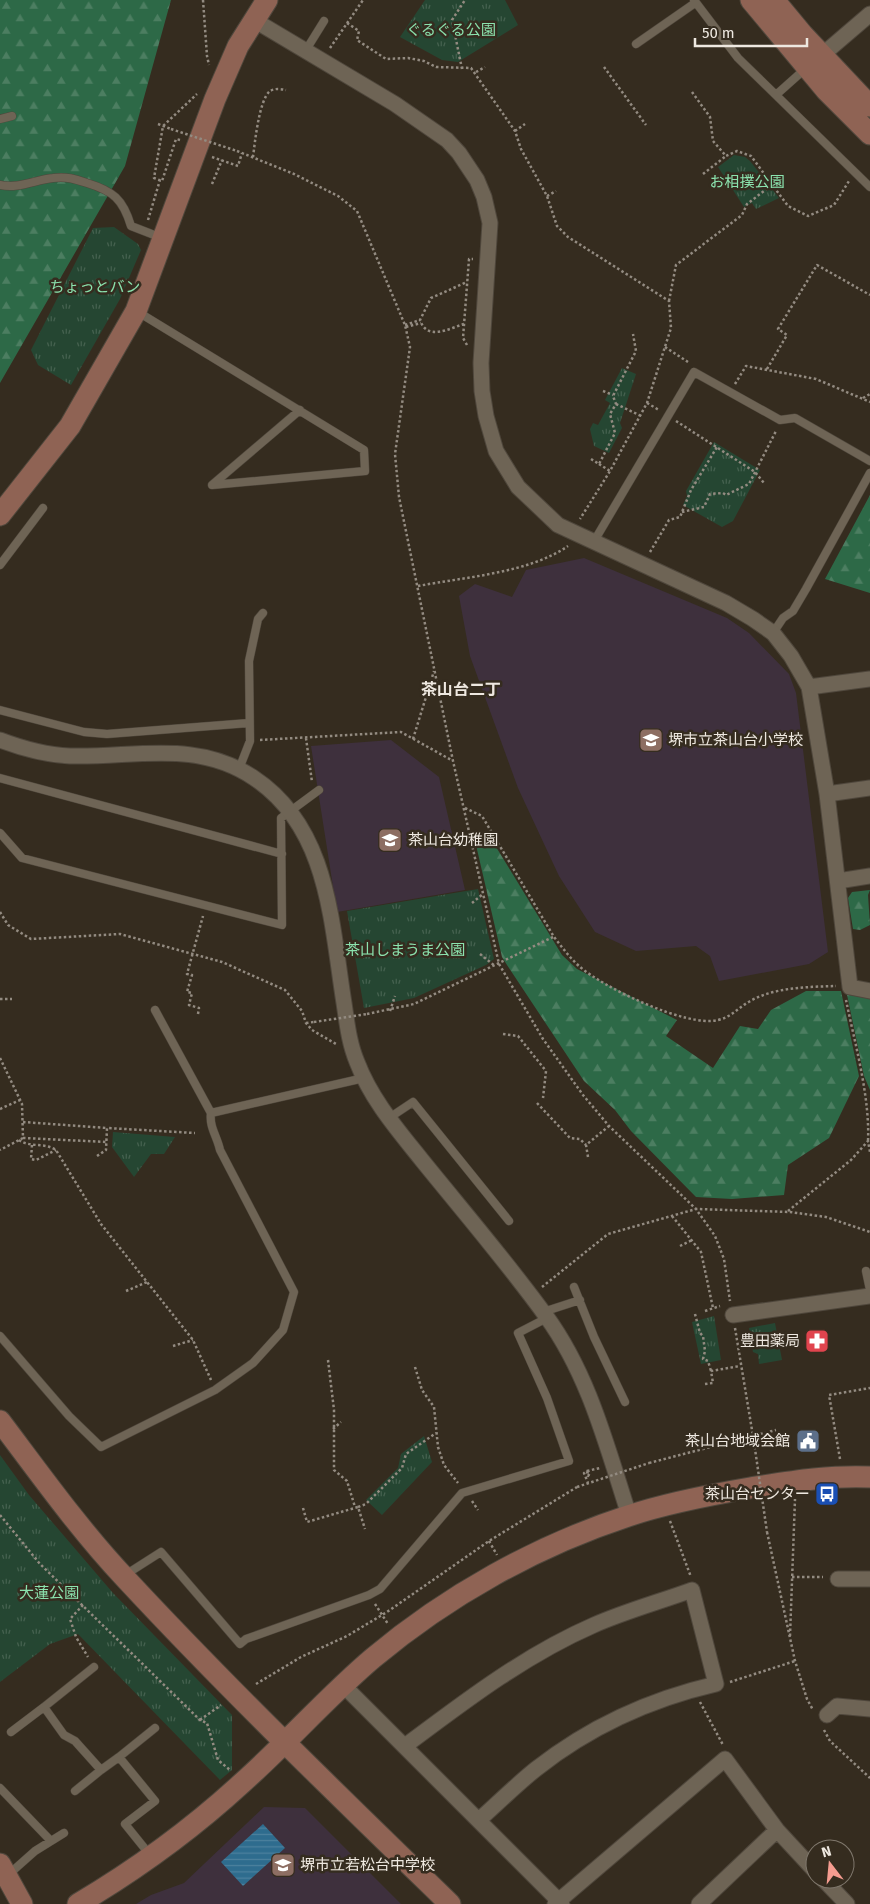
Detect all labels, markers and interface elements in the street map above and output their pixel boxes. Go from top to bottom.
scale bar [695,15,808,47]
park label: ぐるぐる公園 [406,21,496,39]
text: 50 m [702,24,735,42]
park label: お相撲公園 [709,173,785,191]
park label: ちょっとバン [50,278,140,296]
district label: 茶山台二丁 [421,680,501,699]
school or university icon: 堺市立茶山台小学校 [638,727,664,753]
place label: 堺市立茶山台小学校 [668,731,803,749]
school or university icon: 茶山台幼稚園 [377,827,403,853]
place label: 茶山台幼稚園 [408,831,498,849]
park label: 茶山しまうま公園 [345,941,465,959]
pharmacy icon: 豊田薬局 [804,1328,830,1354]
place label: 豊田薬局 [740,1332,800,1350]
public building icon: 茶山台地域会館 [795,1428,821,1454]
place label: 茶山台地域会館 [685,1432,790,1450]
bus stop icon: 茶山台センター [814,1481,840,1507]
place label: 茶山台センター [705,1485,810,1503]
park label: 大蓮公園 [19,1584,79,1602]
north arrow [805,1839,855,1889]
text: N [820,1843,833,1861]
school or university icon: 堺市立若松台中学校 [270,1852,296,1878]
place label: 堺市立若松台中学校 [300,1856,435,1874]

